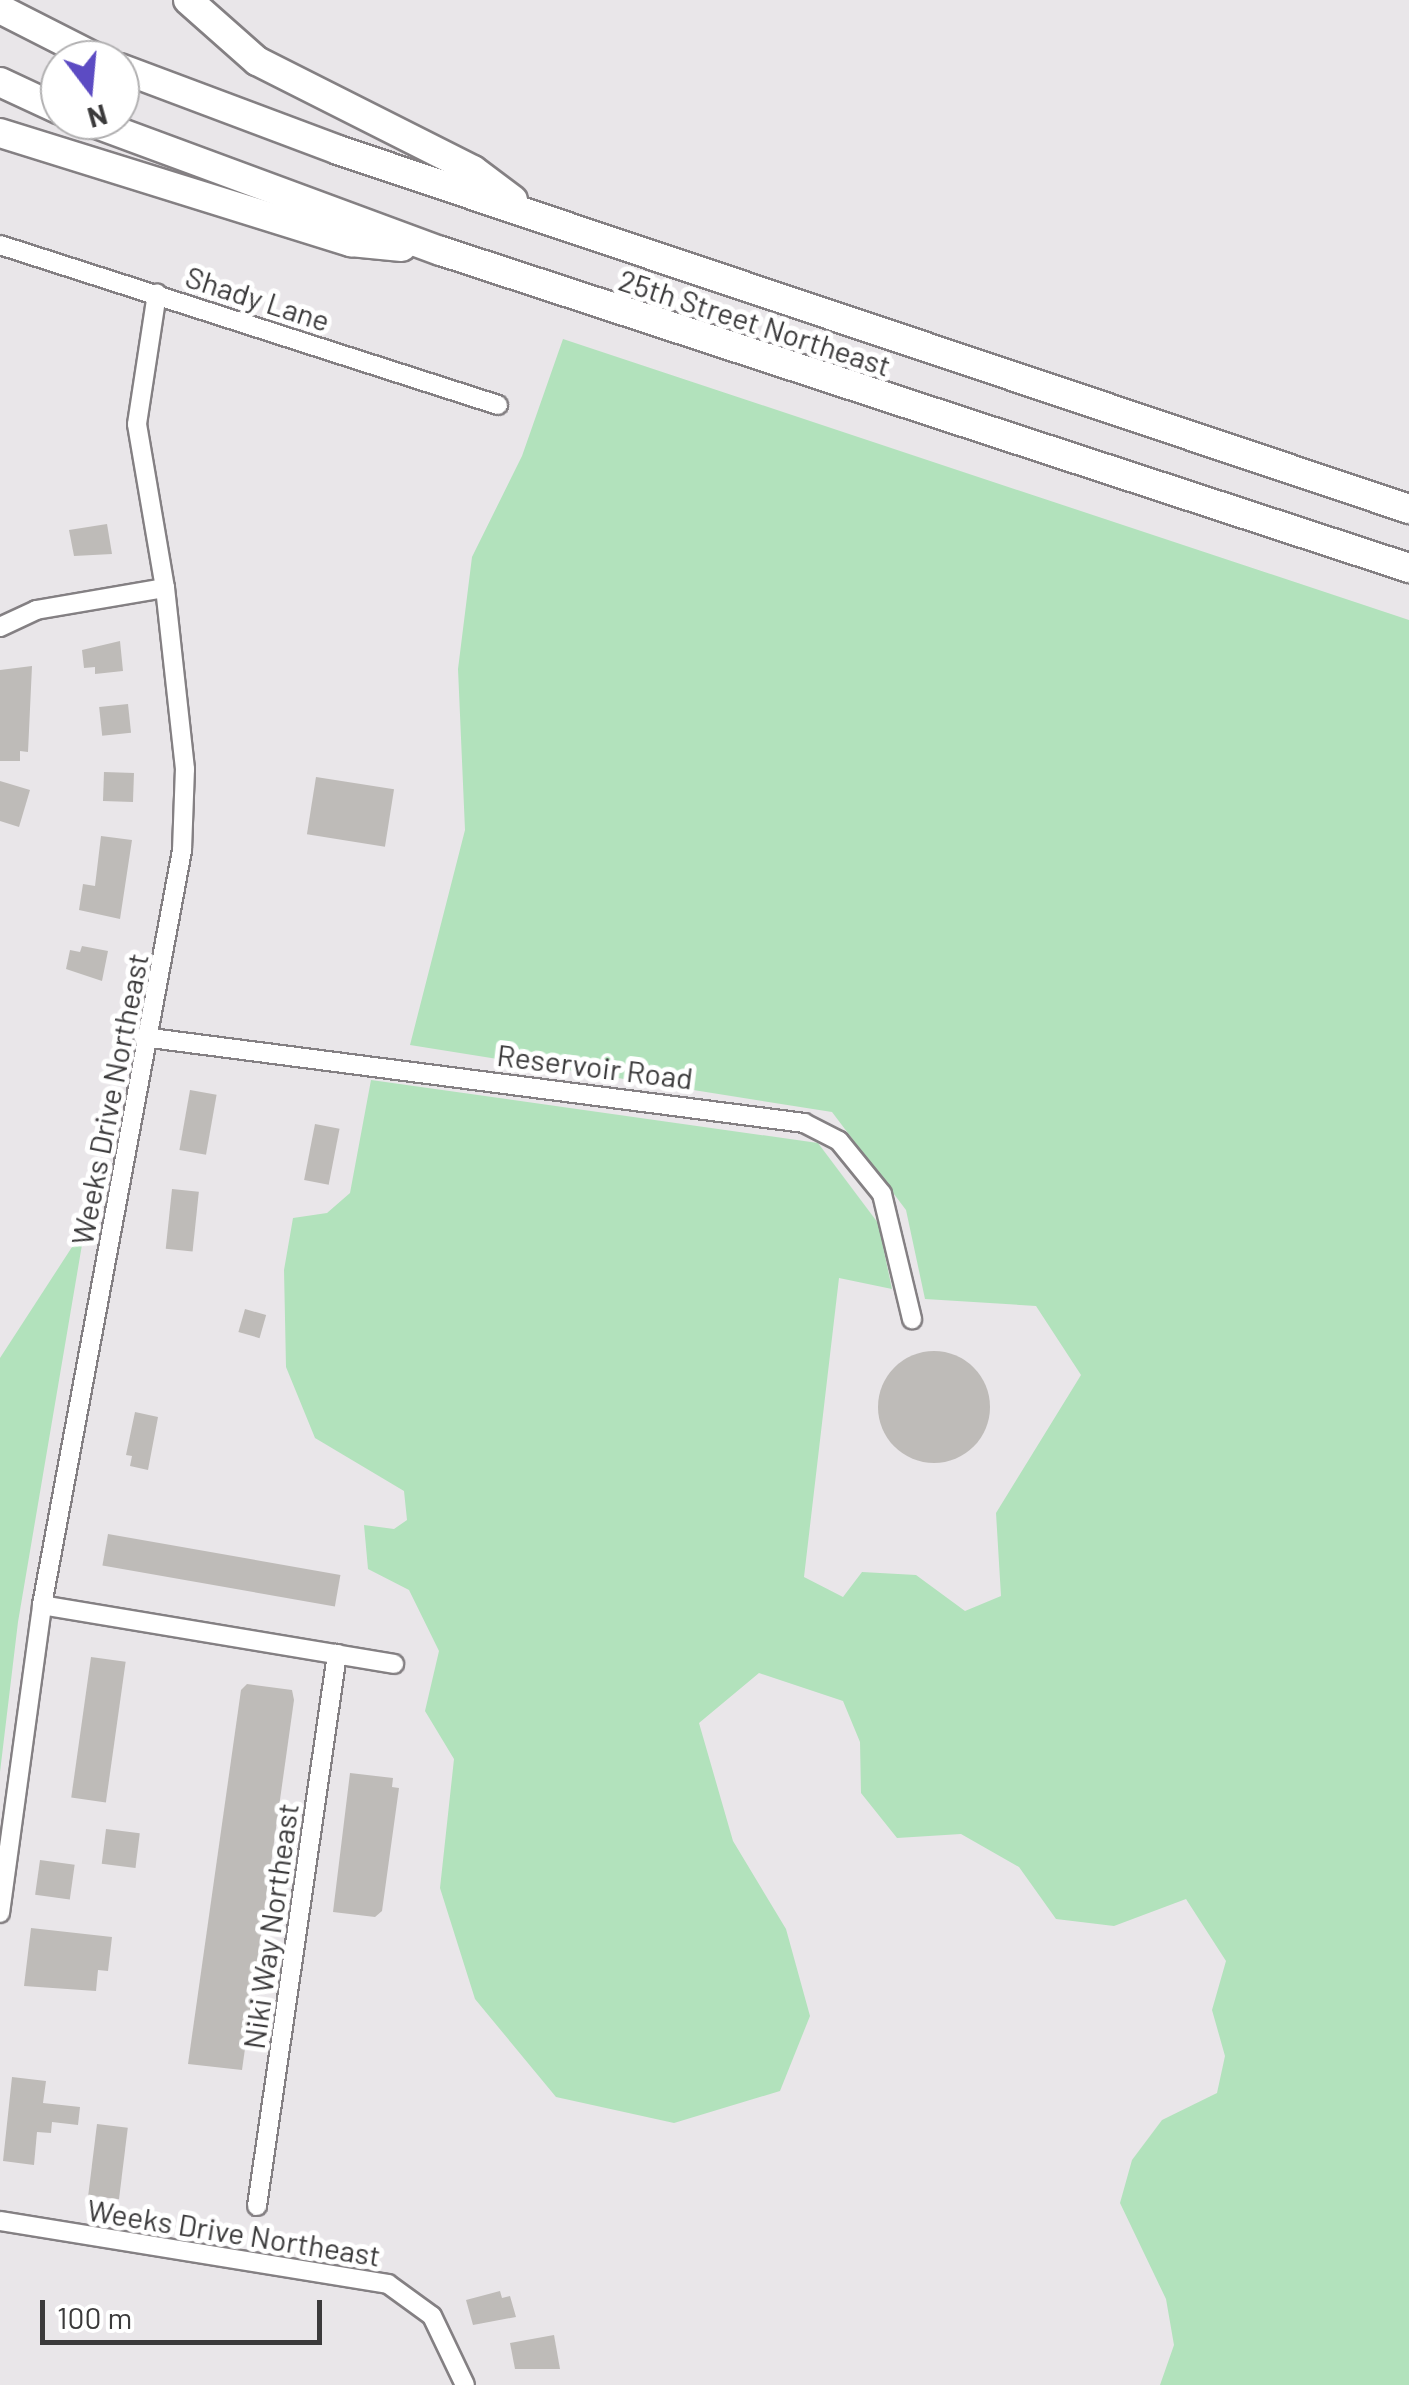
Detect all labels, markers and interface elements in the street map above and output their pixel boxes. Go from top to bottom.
north arrow [40,40,140,140]
text: N [84,98,111,136]
street label: Shady Lane [181,258,335,338]
street label: 25th Street Northeast [614,261,896,383]
street label: Weeks Drive Northeast [63,950,155,1248]
street label: Reservoir Road [495,1036,695,1096]
street label: Niki Way Northeast [235,1801,305,2051]
street label: Weeks Drive Northeast [85,2191,383,2273]
scale bar [45,2280,328,2342]
text: 100 m [57,2299,132,2335]

